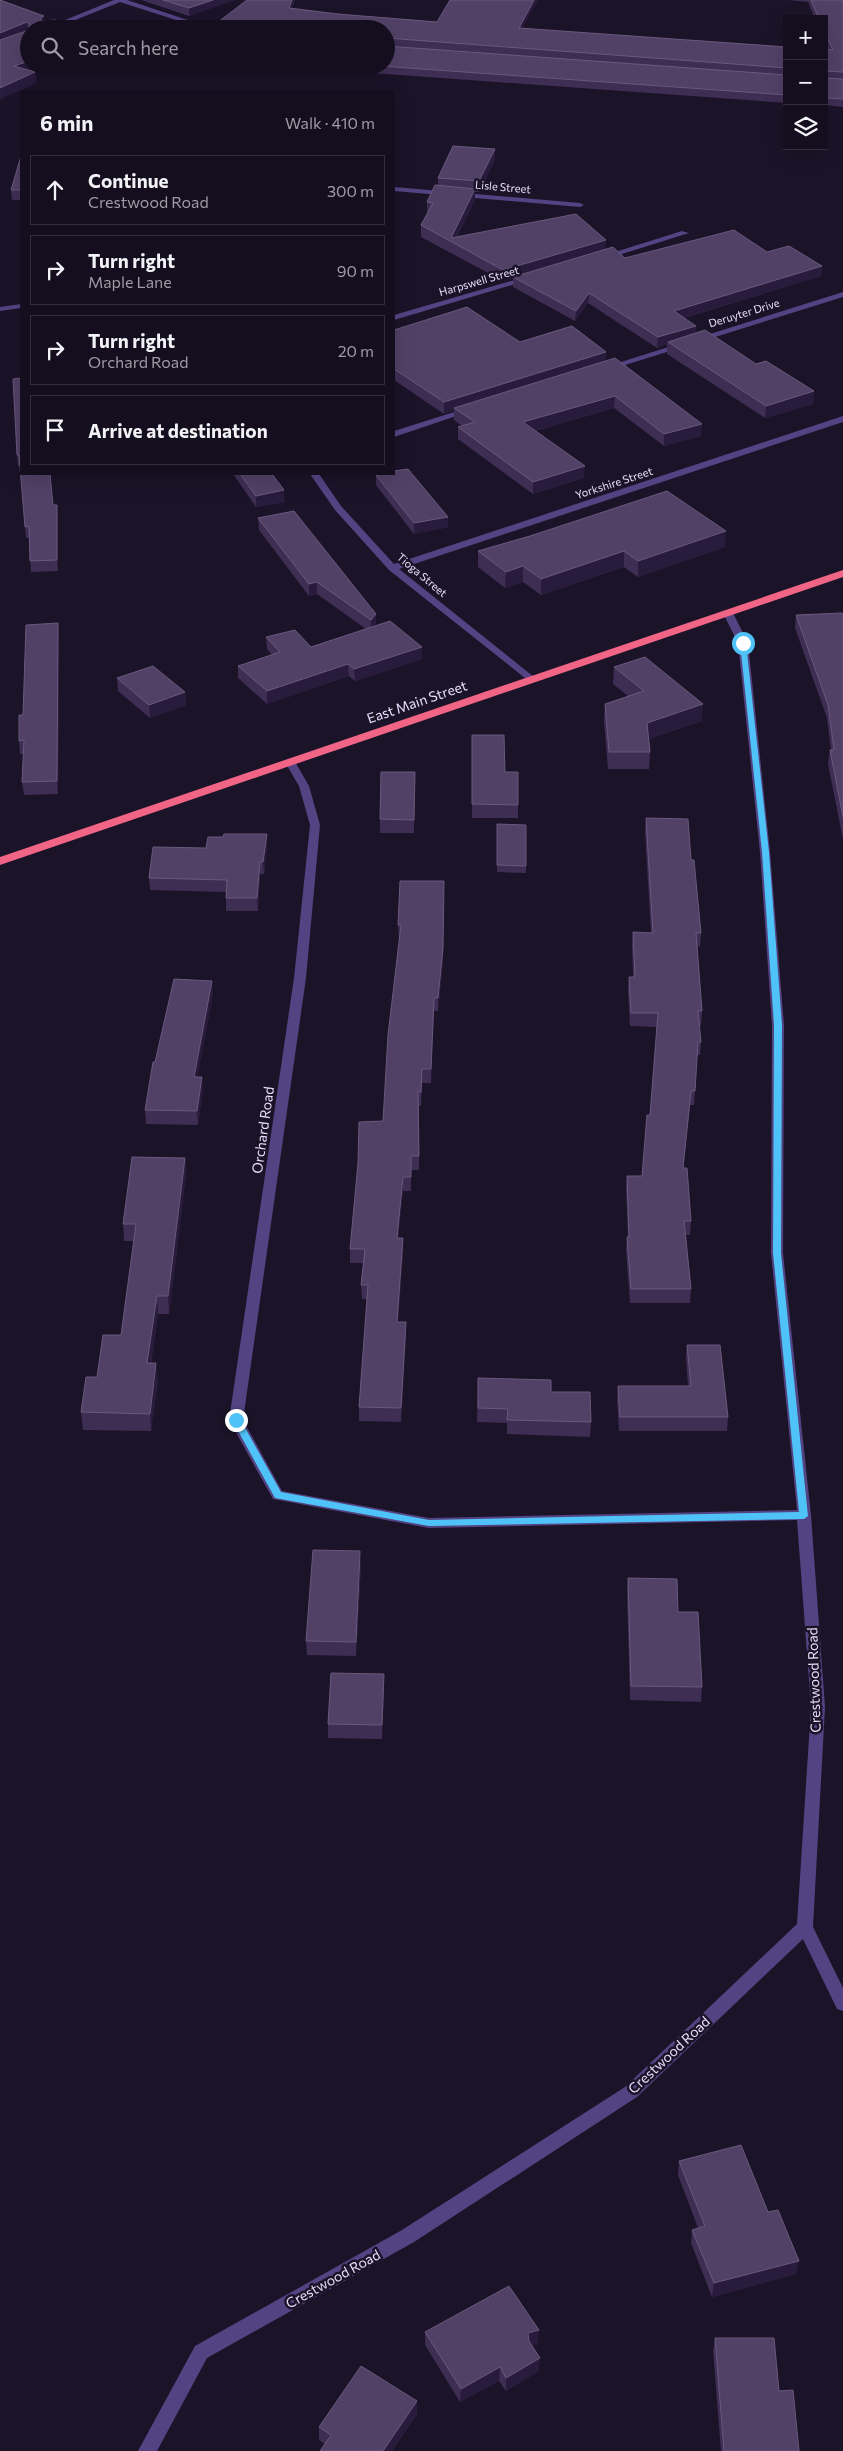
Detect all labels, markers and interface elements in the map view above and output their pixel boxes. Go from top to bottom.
map controls [783,15,828,150]
button: + [783,15,828,60]
search box [20,20,395,75]
icon: search [38,34,66,62]
text: Search here [78,36,178,59]
button: − [783,60,828,105]
button: layers [783,105,828,150]
text: 6 min [40,110,93,135]
text: Walk · 410 m [285,113,375,132]
text: Continue [88,169,168,192]
icon: ahead [41,176,69,204]
street label: Lisle Street [475,178,532,195]
text: 300 m [327,181,374,200]
text: Crestwood Road [88,192,209,211]
text: Turn right [88,249,175,272]
icon: right [41,256,69,284]
text: 90 m [337,261,374,280]
street label: Harpswell Street [437,263,521,298]
text: Maple Lane [88,272,172,291]
street label: Deruyter Drive [707,296,781,329]
text: Turn right [88,329,175,352]
icon: right [41,336,69,364]
text: 20 m [338,341,374,360]
text: Orchard Road [88,352,188,371]
icon: arrive [41,416,69,444]
text: Arrive at destination [88,419,268,442]
street label: Yorkshire Street [574,464,655,501]
street label: Tioga Street [395,550,450,600]
route start [732,632,755,655]
street label: East Main Street [365,676,469,727]
street label: Orchard Road [248,1085,277,1175]
route end [225,1409,248,1432]
street label: Crestwood Road [803,1627,824,1733]
street label: Crestwood Road [624,2012,713,2097]
street label: Crestwood Road [282,2246,383,2312]

